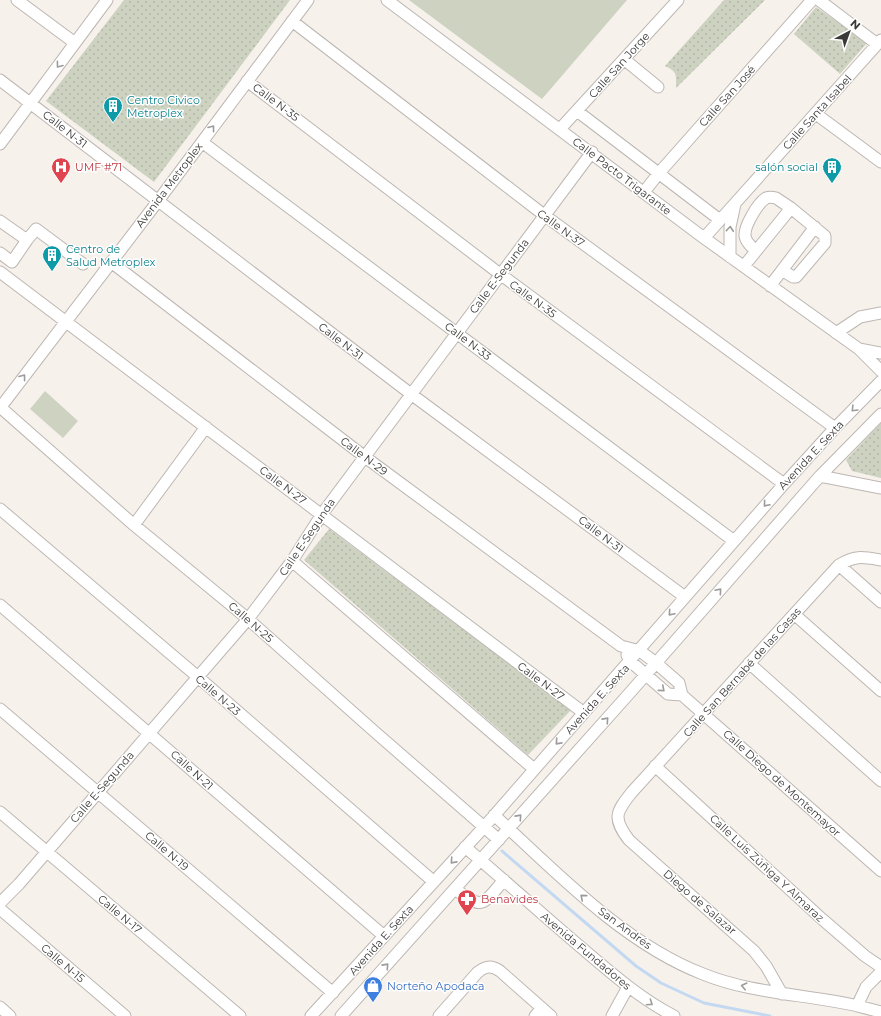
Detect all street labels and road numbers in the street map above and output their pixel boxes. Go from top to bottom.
street label: Calle San Jorge [586,29,653,101]
street label: Calle San José [696,62,758,130]
street label: Calle Santa Isabel [780,72,854,152]
street label: Calle N-35 [250,80,302,124]
street label: Calle N-31 [40,107,90,151]
street label: Calle Pacto Trigarante [570,134,675,218]
street label: Avenida Metroplex [132,140,206,230]
street label: Calle N-37 [535,206,587,250]
street label: Calle E-Segunda [466,236,532,316]
street label: Calle N-35 [507,277,559,321]
street label: Calle N-33 [442,319,494,363]
street label: Calle N-31 [316,320,366,362]
street label: Avenida E. Sexta [775,417,847,493]
street label: Calle N-29 [338,434,391,479]
street label: Calle N-27 [257,463,309,507]
street label: Calle E-Segunda [276,496,338,578]
street label: Calle N-31 [576,513,626,555]
street label: Calle N-25 [226,599,276,645]
street label: Calle San Bernabé de las Casas [680,604,804,740]
street label: Calle N-27 [515,659,567,703]
street label: Avenida E. Sexta [562,661,632,737]
street label: Calle N-23 [193,672,243,718]
street label: Calle Diego de Montemayor [720,726,844,840]
street label: Calle N-21 [168,747,216,793]
street label: Calle E-Segunda [67,748,137,826]
street label: Calle Luis Zúñiga Y Almaraz [707,811,827,925]
street label: Calle N-19 [142,828,192,874]
street label: Diego de Salazar [661,866,739,938]
street label: Calle N-17 [95,892,145,936]
street label: Avenida E. Sexta [346,902,416,978]
street label: San Andrés [596,904,655,952]
street label: Avenida Fundadores [538,909,634,993]
street label: Calle N-15 [38,941,88,985]

